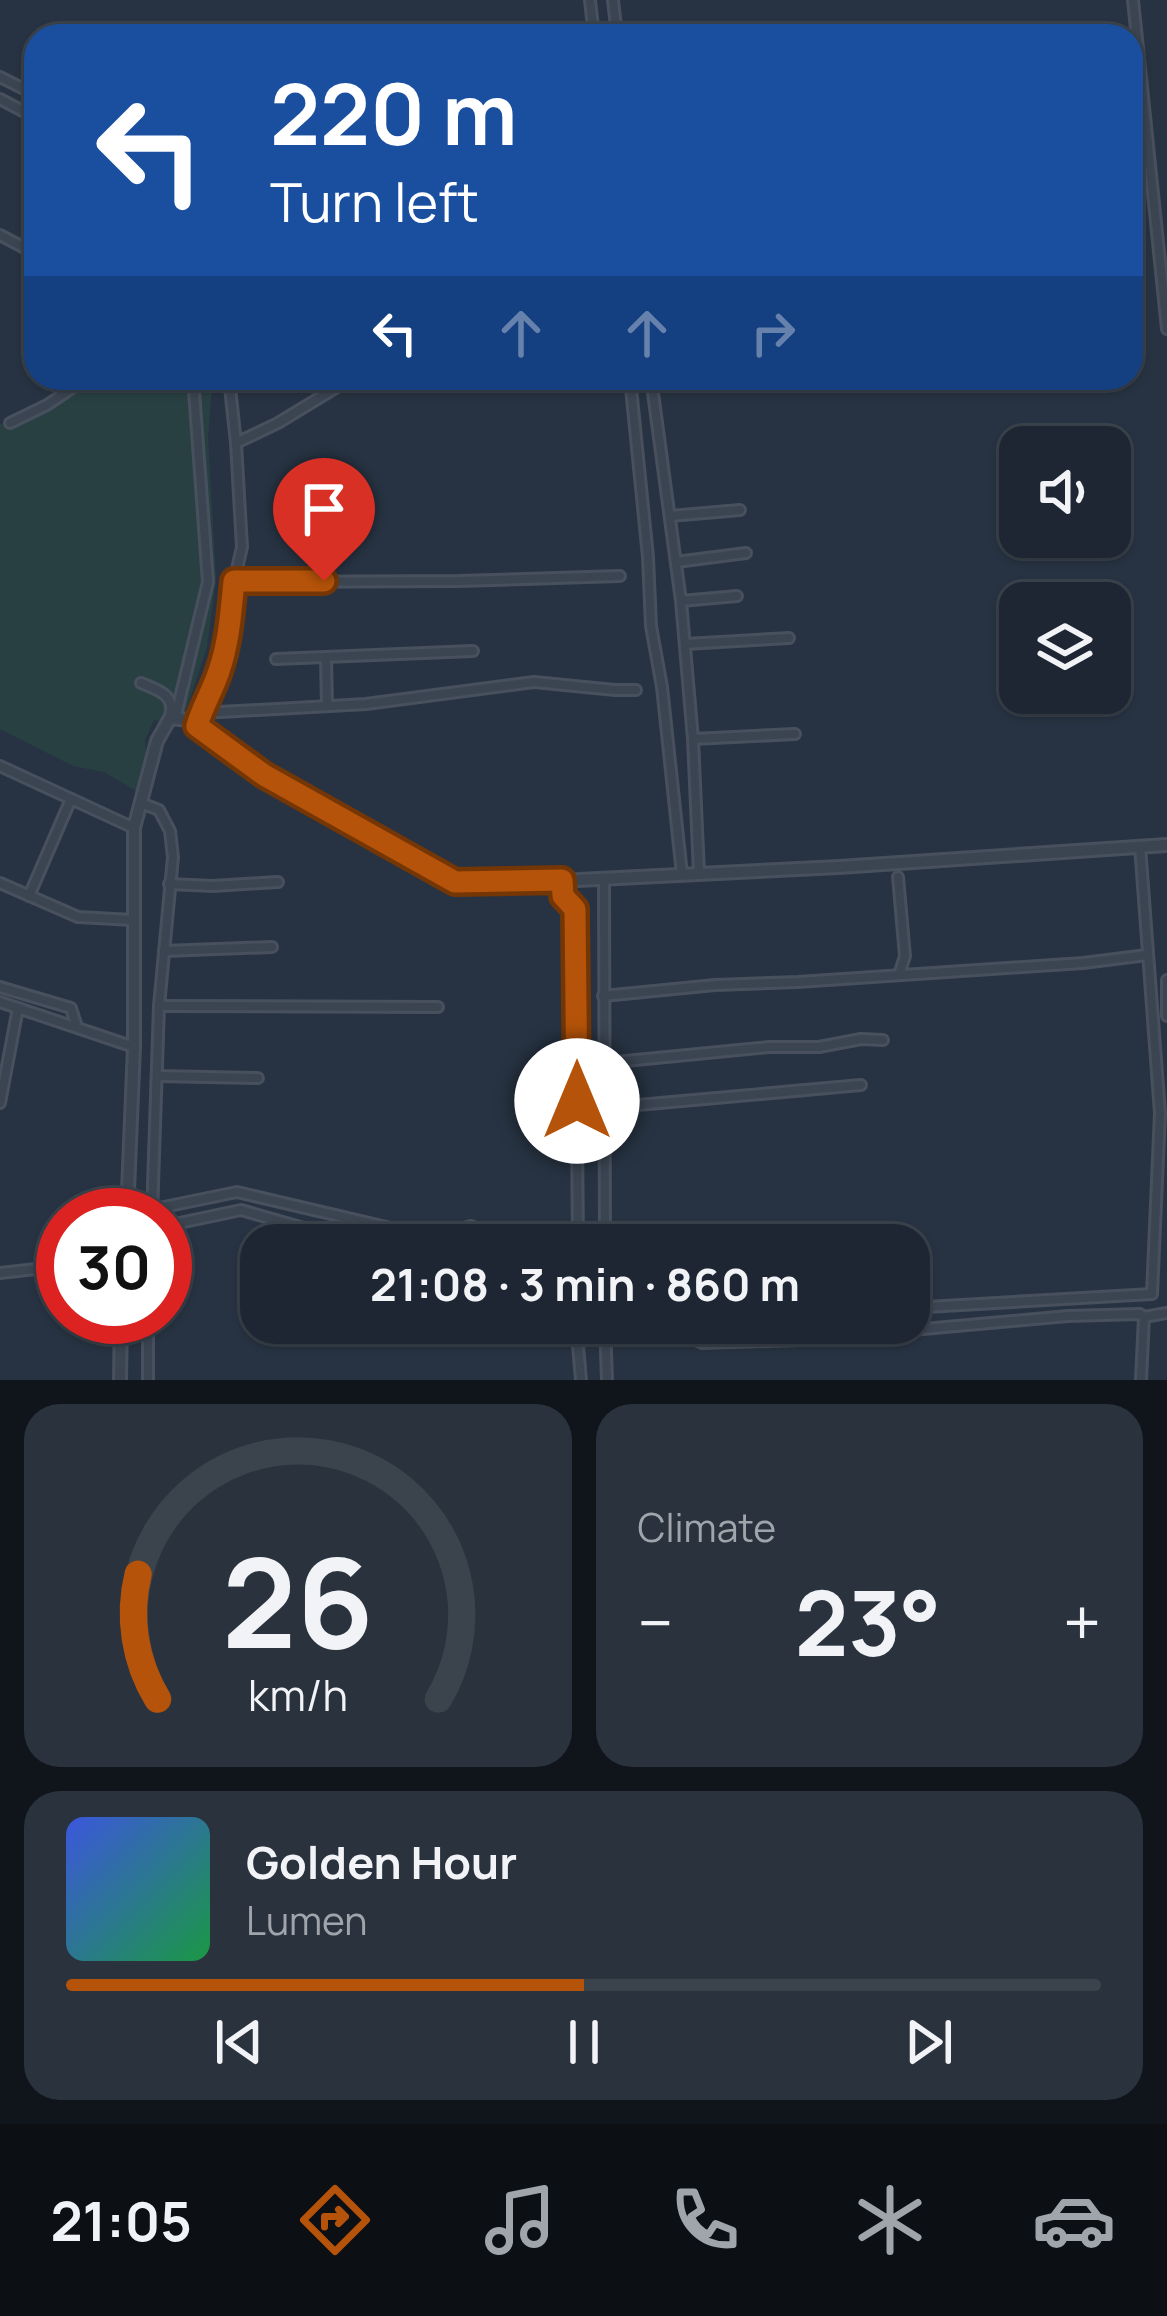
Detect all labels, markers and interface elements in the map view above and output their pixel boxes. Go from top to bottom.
text: 220 m [270,55,518,170]
icon: left [72,72,228,228]
text: Turn left [270,164,479,238]
icon: left [362,300,428,366]
icon: ahead [488,300,554,366]
icon: ahead [614,300,680,366]
icon: right [740,300,806,366]
map controls [999,426,1131,714]
button: sound [999,426,1131,558]
pin [273,458,375,581]
icon: arrive [291,476,357,542]
button: layers [999,582,1131,714]
position arrow [514,1038,640,1164]
speed limit sign: 30 [36,1188,192,1344]
text: 21:08 · 3 min · 860 m [370,1253,800,1315]
text: Climate [638,1500,776,1554]
text: 26 [222,1515,374,1685]
text: 23° [795,1560,941,1683]
text: − [638,1577,673,1667]
text: + [1063,1577,1101,1667]
text: km/h [248,1664,348,1723]
text: Golden Hour [246,1831,517,1893]
text: Lumen [246,1893,367,1947]
icon: previous [206,2009,272,2075]
icon: pause [551,2009,617,2075]
icon: next [896,2009,962,2075]
icon: directions [293,2178,377,2262]
icon: music [478,2178,562,2262]
icon: phone [663,2178,747,2262]
icon: climate [848,2178,932,2262]
icon: car [1032,2178,1116,2262]
text: 21:05 [50,2183,192,2257]

